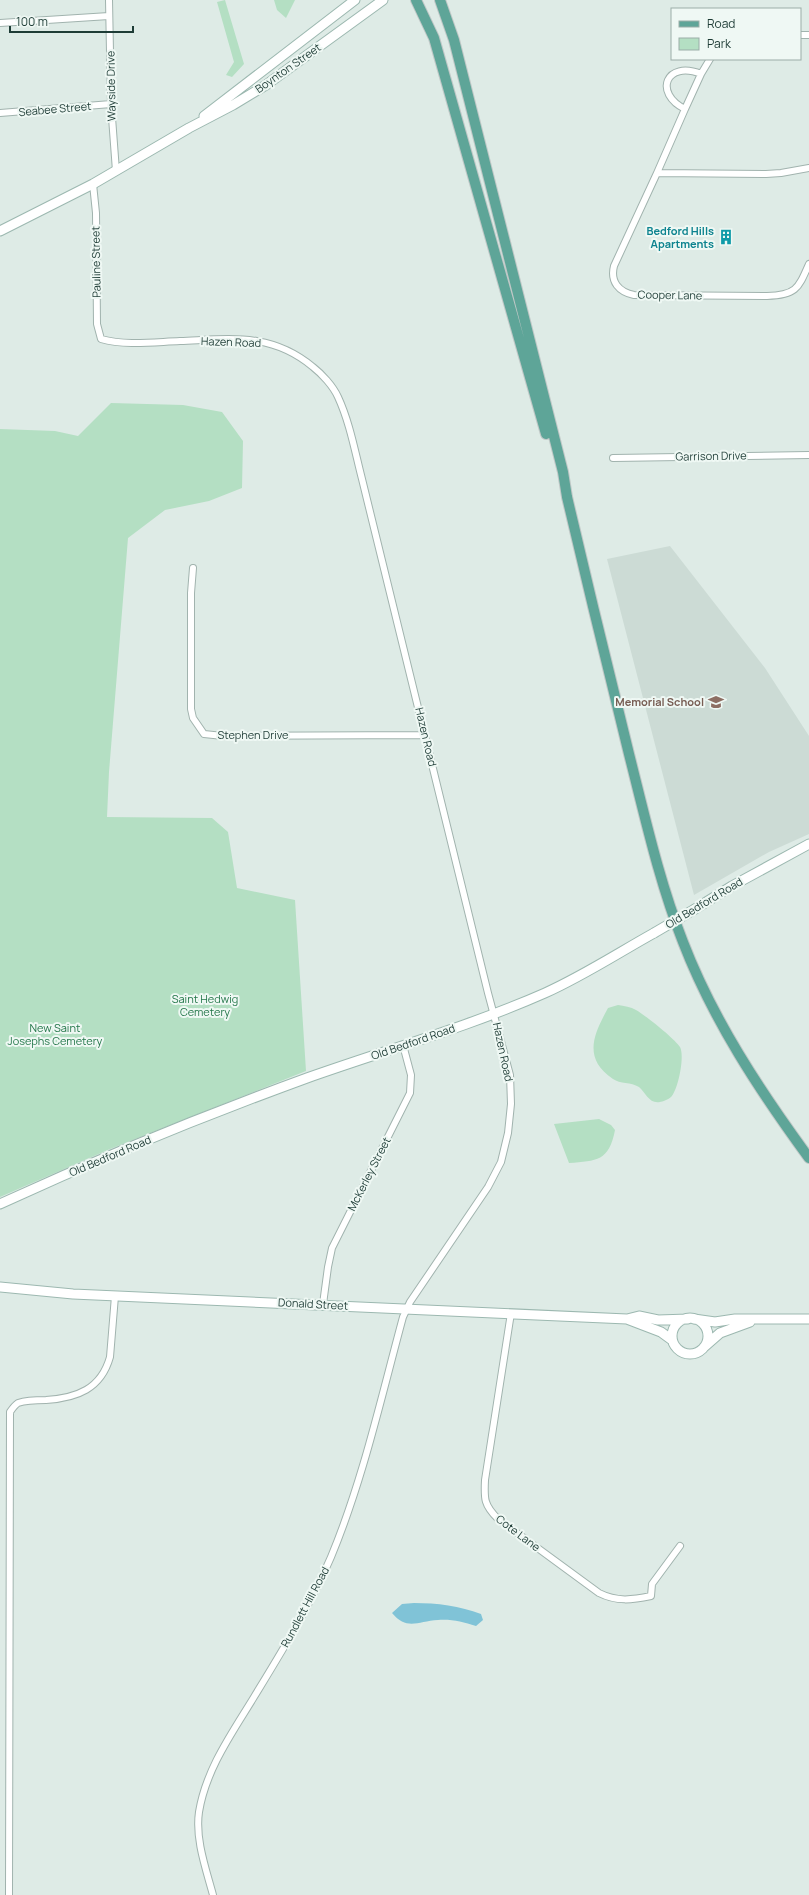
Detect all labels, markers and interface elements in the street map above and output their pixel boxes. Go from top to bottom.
scale bar [10,8,133,34]
legend [671,8,801,60]
text: 100 m [16,13,48,30]
text: Road [707,15,735,32]
text: Park [707,35,732,52]
street label: Boynton Street [252,39,324,96]
street label: Wayside Drive [102,50,119,121]
street label: Seabee Street [18,98,92,119]
place label: Bedford Hills Apartments [646,223,714,251]
street label: Pauline Street [87,226,104,298]
building icon: Bedford Hills Apartments [717,228,735,246]
street label: Cooper Lane [638,286,703,303]
street label: Hazen Road [201,333,261,350]
street label: Garrison Drive [675,447,747,464]
school or university icon: Memorial School [707,693,725,711]
place label: Memorial School [615,694,704,709]
street label: Hazen Road [412,706,441,768]
street label: Stephen Drive [218,727,289,742]
street label: Old Bedford Road [662,874,745,932]
park label: Saint Hedwig Cemetery [172,991,238,1019]
park label: New Saint Josephs Cemetery [8,1020,103,1048]
street label: Old Bedford Road [369,1020,457,1063]
street label: Hazen Road [490,1021,517,1083]
street label: Old Bedford Road [66,1131,153,1180]
street label: McKerley Street [343,1134,394,1213]
street label: Donald Street [278,1294,348,1313]
street label: Cote Lane [493,1511,544,1555]
street label: Rundlett Hill Road [277,1564,332,1650]

